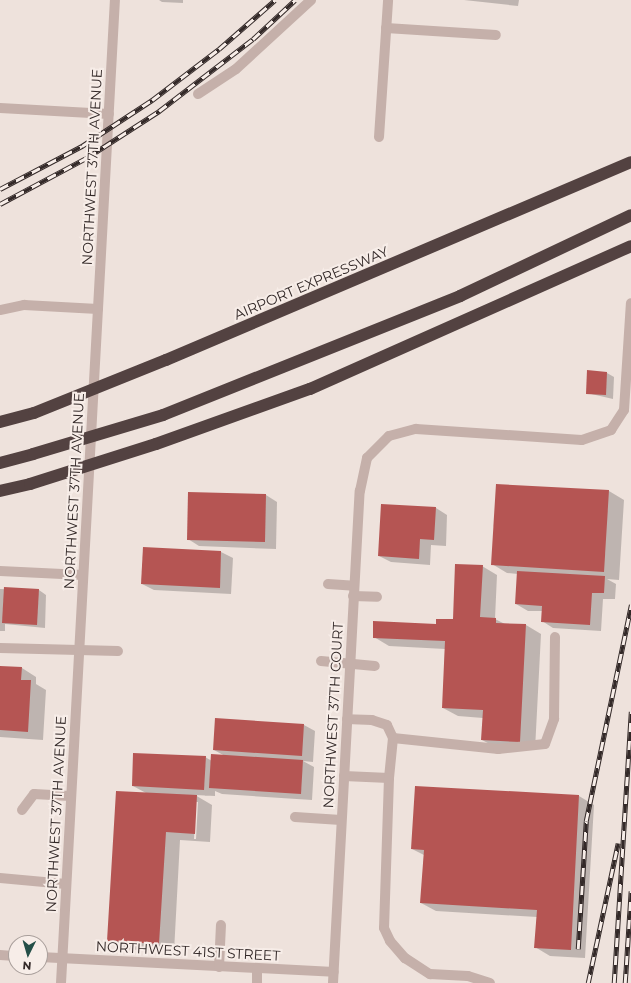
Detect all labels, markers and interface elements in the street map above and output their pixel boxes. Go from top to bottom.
street label: NORTHWEST 37TH AVENUE [78,68,106,266]
street label: AIRPORT EXPRESSWAY [231,243,391,323]
street label: NORTHWEST 37TH AVENUE [60,392,88,590]
street label: NORTHWEST 37TH COURT [320,621,346,809]
street label: NORTHWEST 37TH AVENUE [42,715,70,913]
north arrow [8,935,48,975]
street label: NORTHWEST 41ST STREET [95,938,281,964]
text: N [22,959,32,973]

